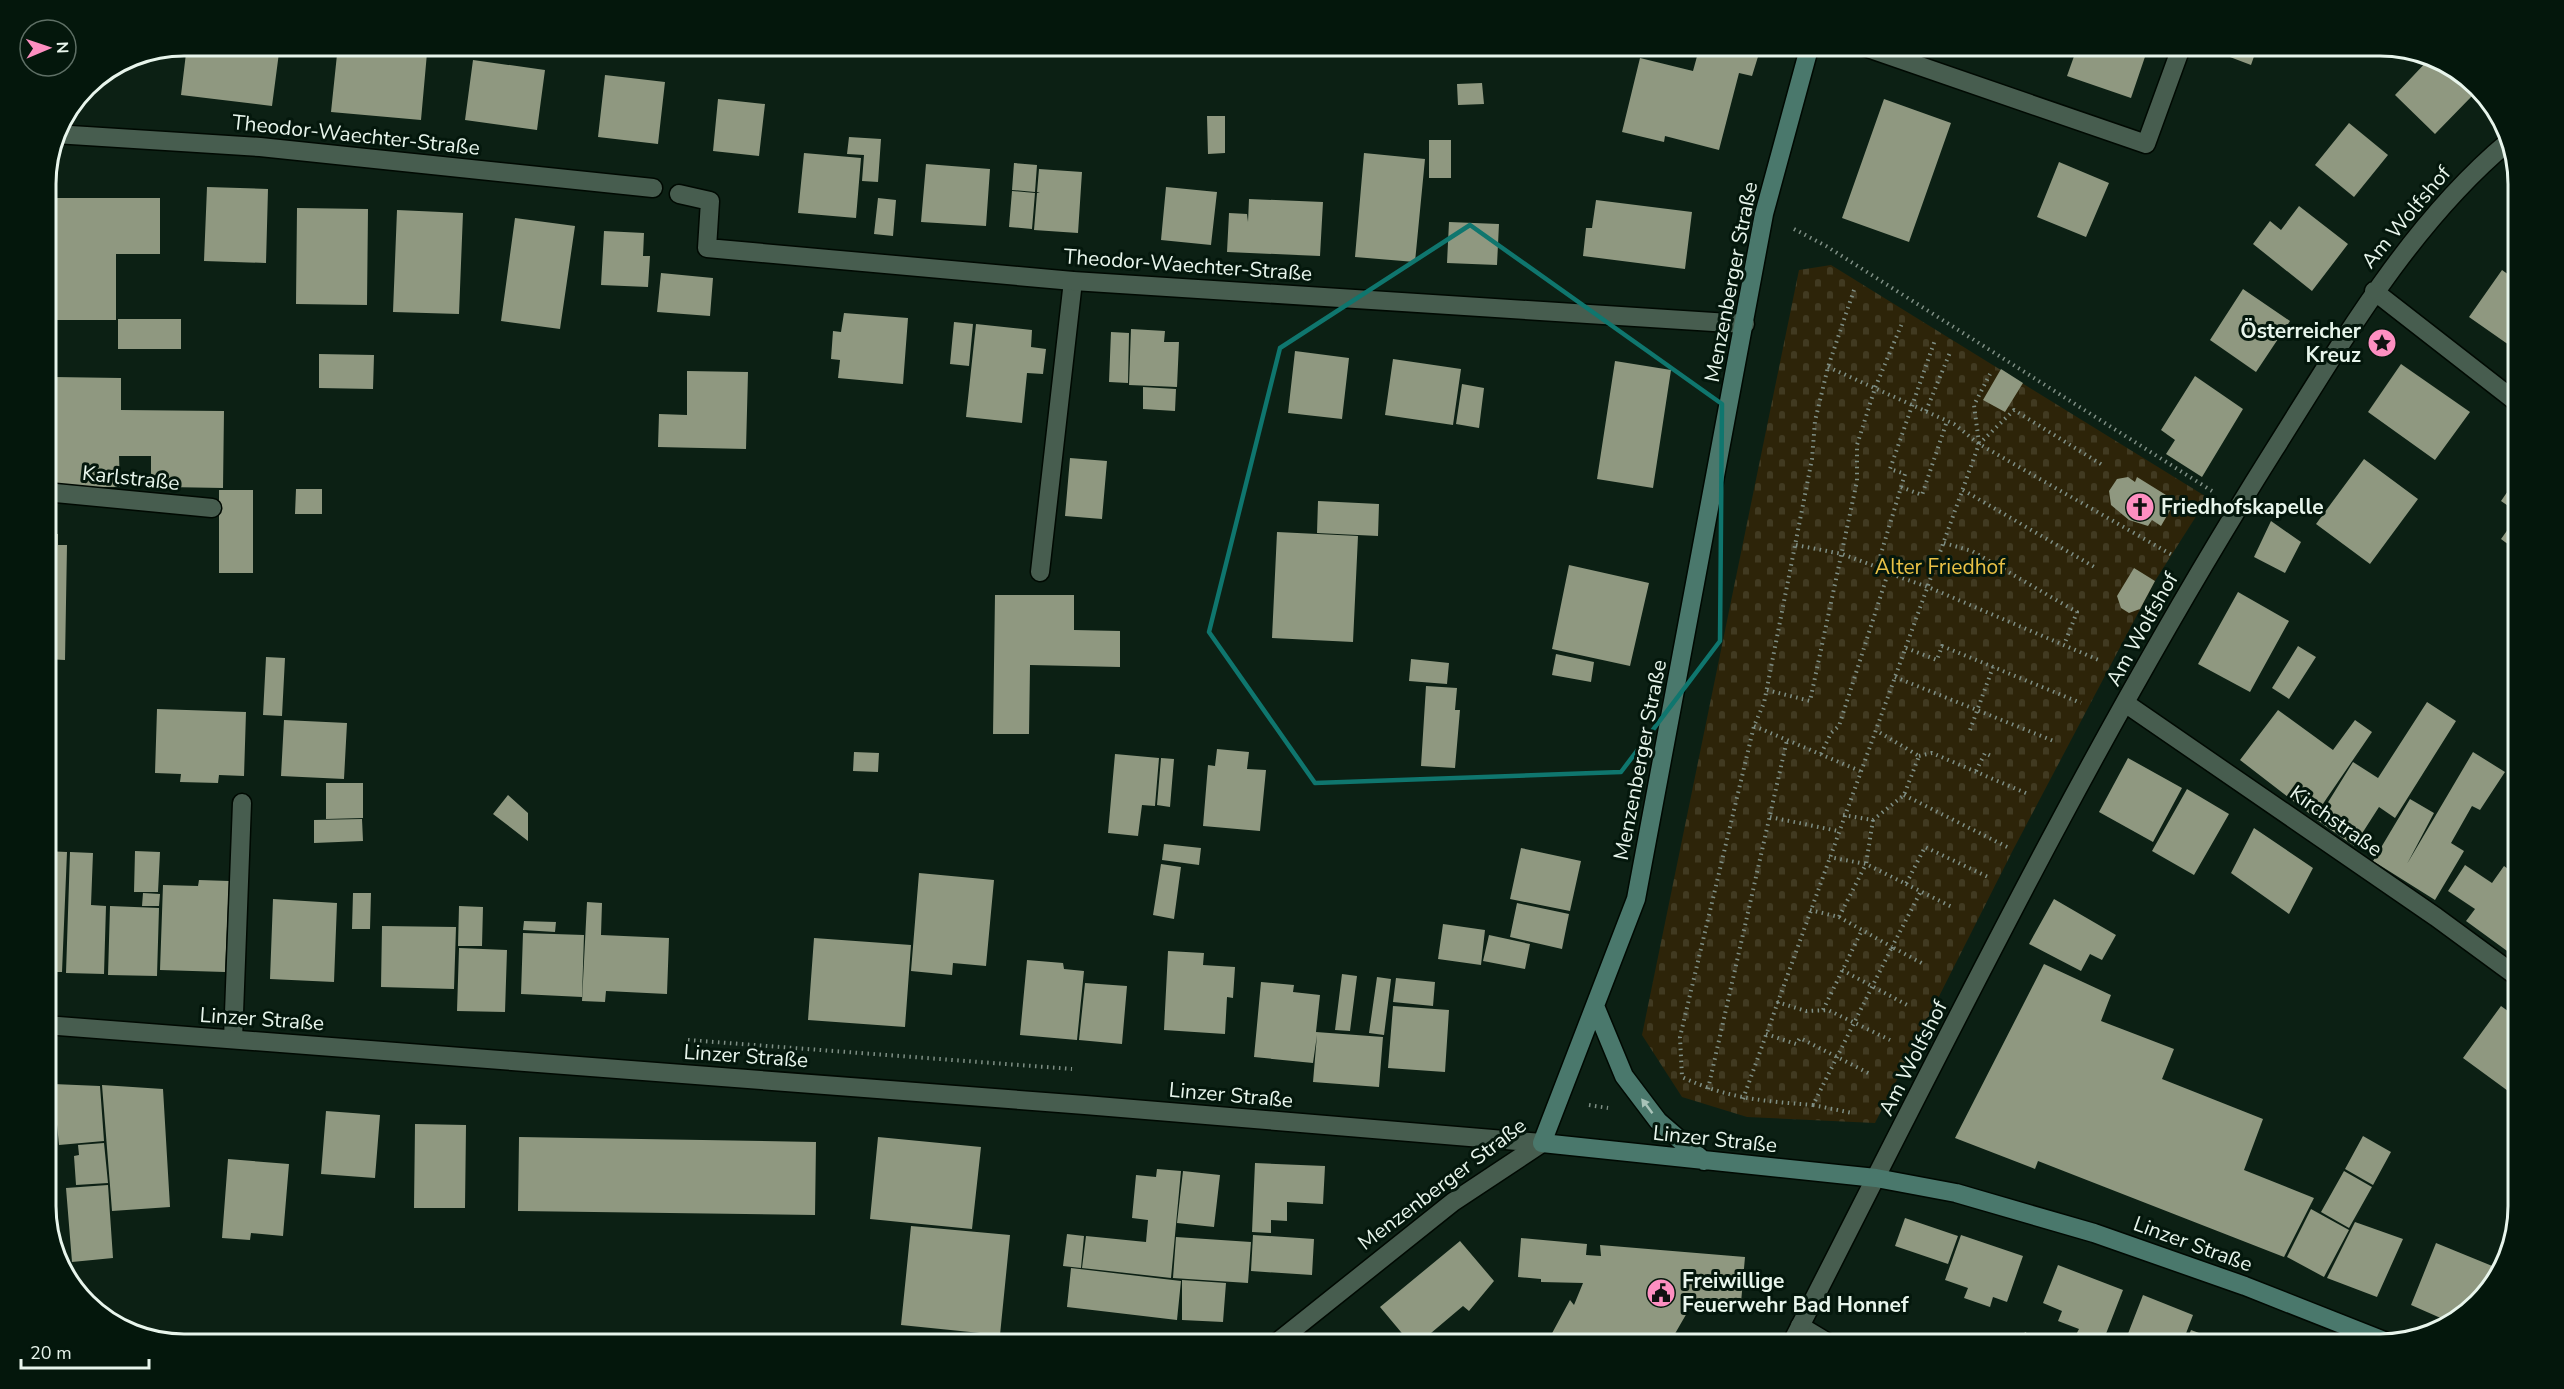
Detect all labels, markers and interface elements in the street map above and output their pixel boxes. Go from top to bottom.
north arrow [18,18,78,78]
text: N [51,41,73,54]
street label: Theodor-Waechter-Straße [231,108,481,162]
street label: Am Wolfshof [2355,159,2458,274]
street label: Menzenberger Straße [1698,179,1764,385]
street label: Theodor-Waechter-Straße [1063,242,1313,288]
place label: Österreicher Kreuz [2240,317,2362,369]
place icon: Österreicher Kreuz [2366,327,2398,359]
street label: Karlstraße [81,459,181,497]
church icon: Friedhofskapelle [2124,491,2156,523]
place label: Friedhofskapelle [2161,493,2324,521]
park label: Alter Friedhof [1875,553,2006,581]
street label: Am Wolfshof [2099,566,2185,691]
street label: Menzenberger Straße [1607,657,1673,863]
street label: Kirchstraße [2284,779,2388,863]
street label: Am Wolfshof [1872,995,1954,1120]
street label: Linzer Straße [199,1001,325,1037]
street label: Linzer Straße [683,1038,809,1074]
street label: Linzer Straße [1168,1076,1294,1114]
one-way arrow [1640,1098,1653,1114]
street label: Menzenberger Straße [1352,1112,1532,1256]
street label: Linzer Straße [1652,1119,1778,1159]
street label: Linzer Straße [2130,1210,2256,1278]
place label: Freiwillige Feuerwehr Bad Honnef [1682,1267,1909,1319]
public building icon: Freiwillige Feuerwehr Bad Honnef [1645,1277,1677,1309]
scale bar [21,1332,148,1370]
text: 20 m [30,1341,72,1365]

